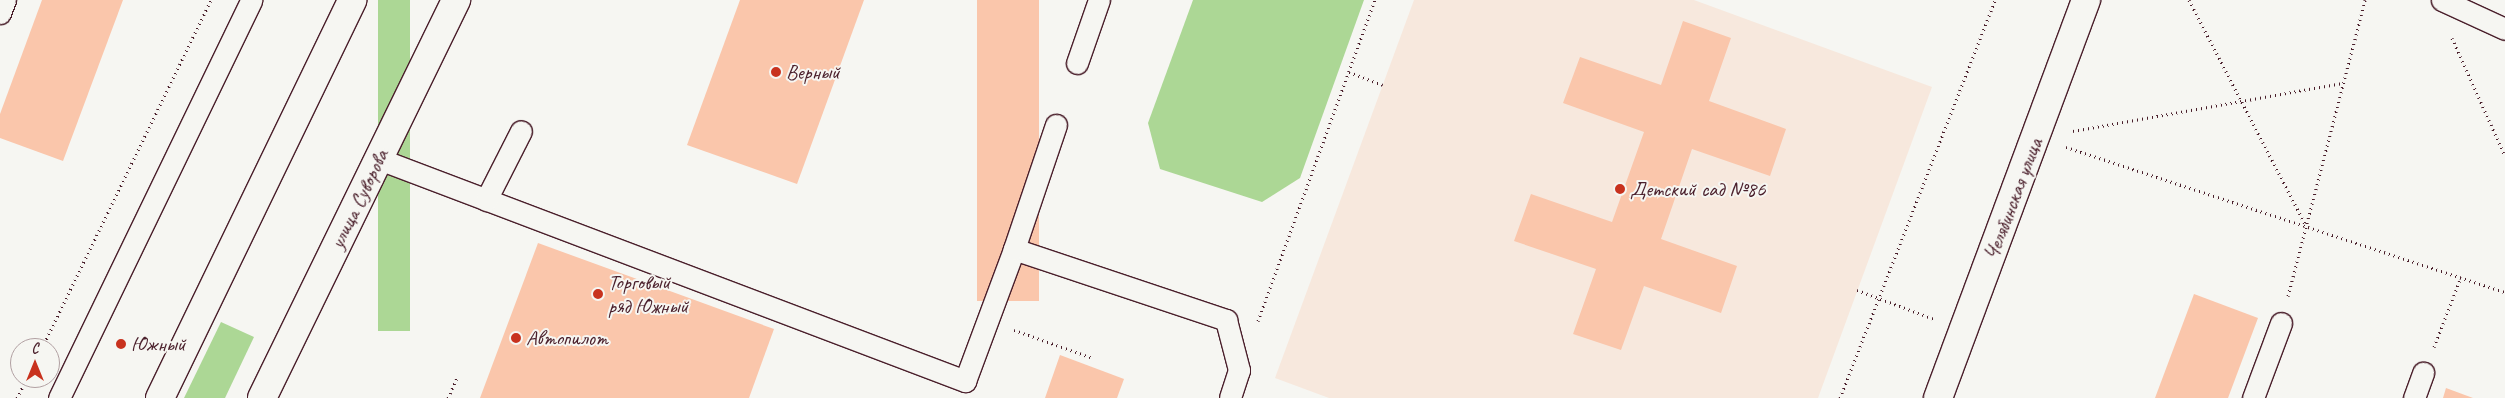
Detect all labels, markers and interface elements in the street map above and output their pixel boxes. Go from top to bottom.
place label: Верный [786,59,840,85]
marker: Верный [770,66,782,78]
street label: Челябинская улица [1978,134,2048,264]
street label: улица Суворова [324,145,394,253]
place label: Детский сад №86 [1630,176,1765,202]
marker: Детский сад №86 [1614,183,1626,195]
place label: Торговый ряд Южный [608,269,690,319]
marker: Торговый ряд Южный [592,288,604,300]
place label: Автопилот [526,325,608,351]
place label: Южный [131,331,186,357]
marker: Автопилот [510,332,522,344]
north arrow [10,338,60,388]
marker: Южный [115,338,127,350]
text: С [32,340,38,357]

